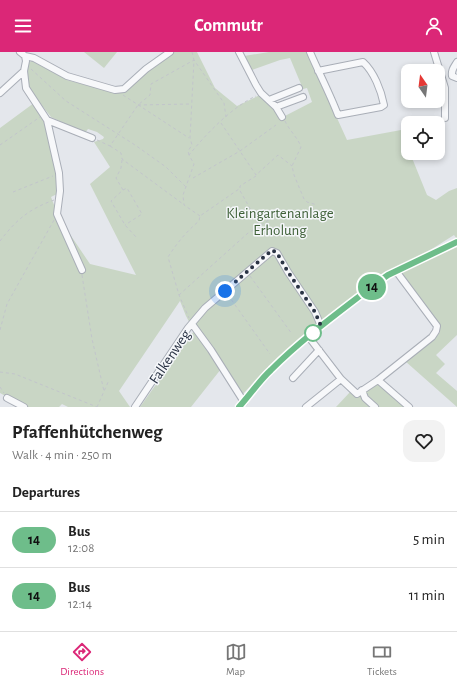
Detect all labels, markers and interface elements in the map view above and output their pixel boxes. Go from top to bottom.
icon: menu [12,15,34,37]
icon: person [423,15,445,37]
text: Commutr [194,17,263,35]
north arrow [401,64,445,108]
map controls [401,64,445,160]
button: locate [401,116,445,160]
park label: Kleingartenanlage Erholung [226,206,334,238]
line badge: 14 [354,274,390,300]
text: 14 [366,280,378,294]
your location [215,281,235,301]
unlabelled marker [304,324,322,342]
street label: Falkenweg [147,327,194,387]
button: heart [403,420,445,462]
text: Pfaffenhütchenweg [12,423,163,442]
text: Walk · 4 min · 250 m [12,449,112,462]
text: Departures [12,485,80,500]
text: Bus [68,524,90,539]
text: 5 min [413,532,445,547]
text: 14 [28,533,40,547]
text: 12:08 [68,542,94,555]
text: Bus [68,580,90,595]
text: 11 min [409,588,445,603]
text: 14 [28,589,40,603]
text: 12:14 [68,598,92,611]
tab: Directions [60,641,104,678]
tab: Map [225,641,247,678]
tab: Tickets [367,641,397,678]

